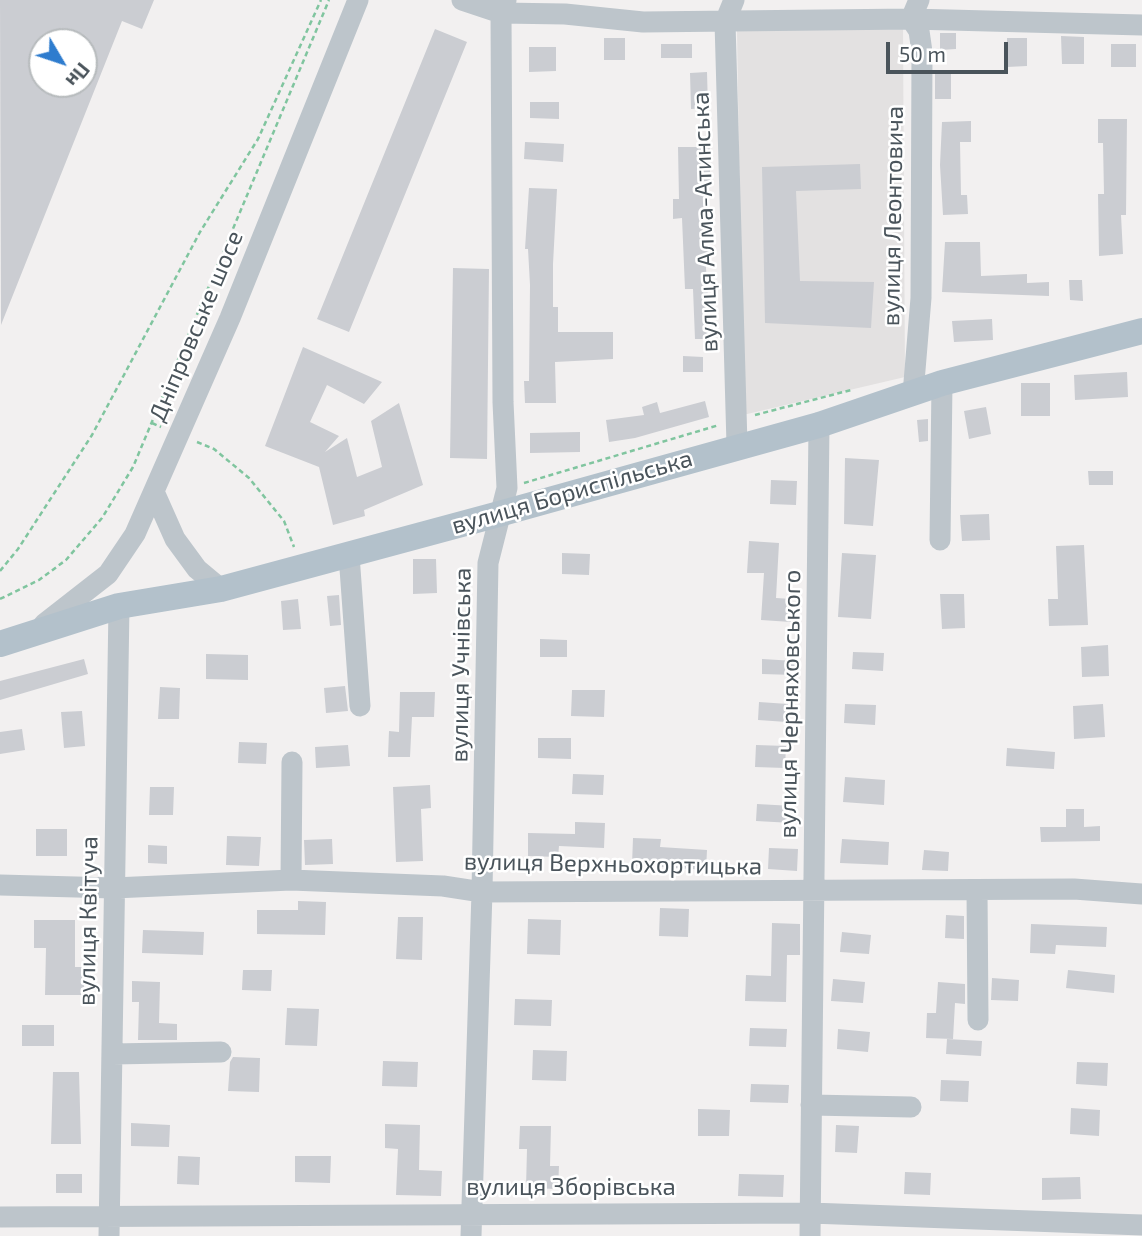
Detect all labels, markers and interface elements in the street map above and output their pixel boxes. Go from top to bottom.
north arrow [28,28,98,98]
scale bar [890,28,1012,72]
text: 50 m [899,41,946,66]
text: Пн [61,58,95,92]
street label: вулиця Алма-Атинська [686,91,724,353]
street label: вулиця Леонтовича [877,106,909,326]
street label: Дніпровське шосе [143,226,249,426]
street label: вулиця Бориспільська [448,444,696,540]
street label: вулиця Учнівська [445,567,477,763]
street label: вулиця Черняховського [773,569,807,839]
street label: вулиця Квітуча [72,836,104,1006]
street label: вулиця Верхньохортицька [464,847,762,881]
street label: вулиця Зборівська [466,1173,676,1201]

